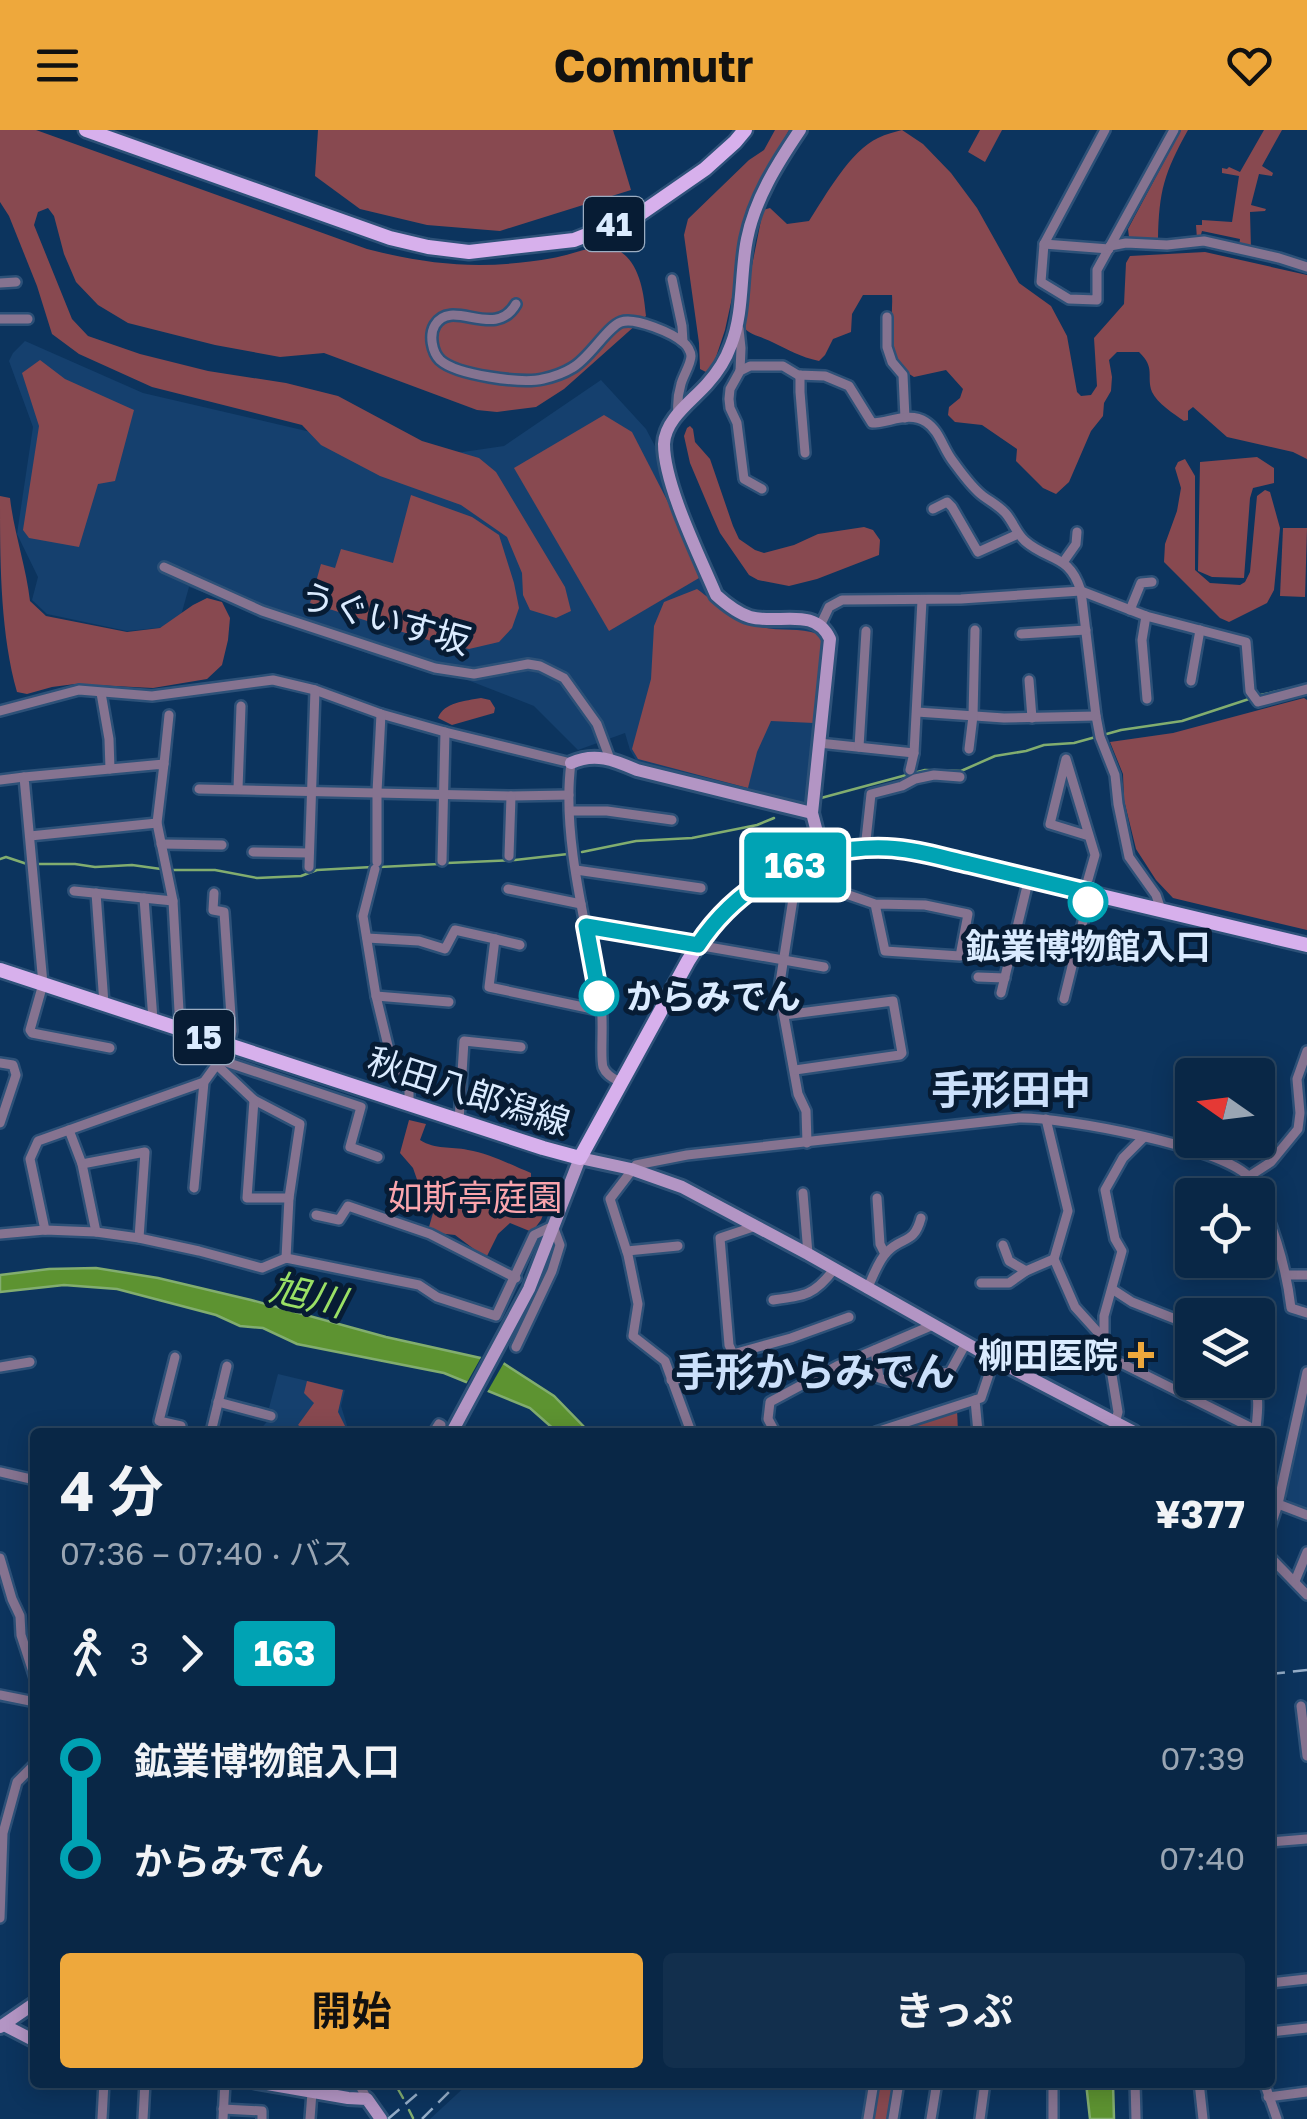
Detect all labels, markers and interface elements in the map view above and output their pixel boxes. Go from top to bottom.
icon: menu [30,38,85,93]
text: Commutr [553,38,754,92]
icon: heart [1222,38,1277,93]
road number: 41 [584,197,644,251]
street label: うぐいす坂 [295,574,475,662]
line badge: 163 [738,832,852,898]
text: 163 [764,844,826,886]
marker: 鉱業博物館入口 [1069,883,1107,921]
place label: 鉱業博物館入口 [965,925,1211,967]
place label: からみでん [626,975,801,1017]
marker: からみでん [580,977,618,1015]
road number: 15 [174,1010,234,1064]
street label: 秋田八郎潟線 [363,1039,575,1143]
north arrow [1175,1058,1275,1158]
map controls [1175,1058,1275,1398]
district label: 手形田中 [931,1065,1091,1113]
park label: 如斯亭庭園 [387,1176,563,1218]
button: locate [1175,1178,1275,1278]
water label: 旭川 [266,1264,354,1325]
button: layers [1175,1298,1275,1398]
place label: 柳田医院 [978,1334,1118,1376]
marker: 柳田医院 [1128,1342,1154,1368]
district label: 手形からみでん [675,1347,955,1395]
text: 4 分 [60,1457,163,1523]
text: ¥377 [1155,1491,1245,1536]
text: 07:36 – 07:40 · バス [60,1534,353,1572]
icon: walk [60,1626,115,1681]
icon: forward [164,1626,219,1681]
text: 163 [254,1632,315,1674]
text: 3 [130,1634,149,1672]
text: 鉱業博物館入口 [134,1738,400,1783]
text: 07:39 [1161,1739,1245,1777]
text: からみでん [134,1838,324,1883]
text: 07:40 [1159,1839,1245,1877]
button: 開始 [60,1953,643,2068]
button: きっぷ [663,1953,1245,2068]

